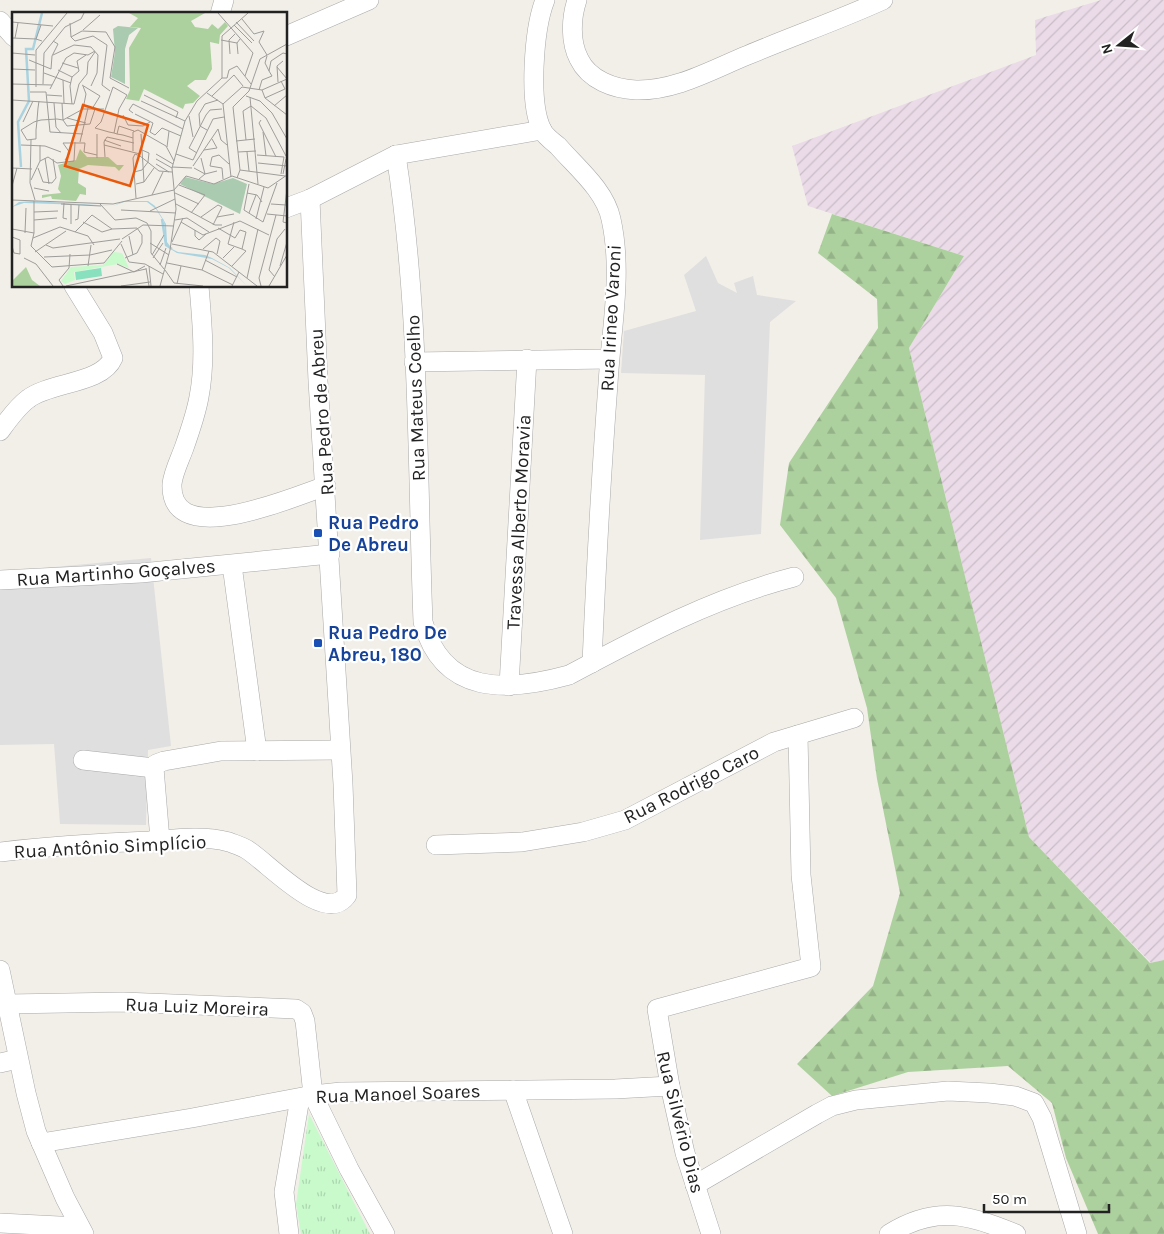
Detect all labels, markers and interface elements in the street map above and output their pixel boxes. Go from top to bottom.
inset map [12,12,288,288]
north arrow [1094,20,1144,70]
text: N [1097,41,1117,56]
street label: Rua Irineo Varoni [596,244,626,392]
street label: Rua Mateus Coelho [402,314,430,482]
street label: Rua Pedro de Abreu [305,328,339,496]
street label: Travessa Alberto Moravia [502,414,536,630]
place label: Rua Pedro De Abreu [328,512,419,556]
marker: Rua Pedro De Abreu [312,527,324,539]
street label: Rua Martinho Goçalves [16,555,216,591]
place label: Rua Pedro De Abreu, 180 [328,622,447,666]
marker: Rua Pedro De Abreu, 180 [312,637,324,649]
street label: Rua Rodrigo Caro [620,741,763,828]
street label: Rua Antônio Simplício [13,831,207,863]
street label: Rua Luiz Moreira [125,993,269,1021]
street label: Rua Silvério Dias [652,1049,708,1196]
street label: Rua Manoel Soares [315,1080,481,1108]
scale bar [984,1182,1109,1214]
text: 50 m [992,1190,1027,1208]

